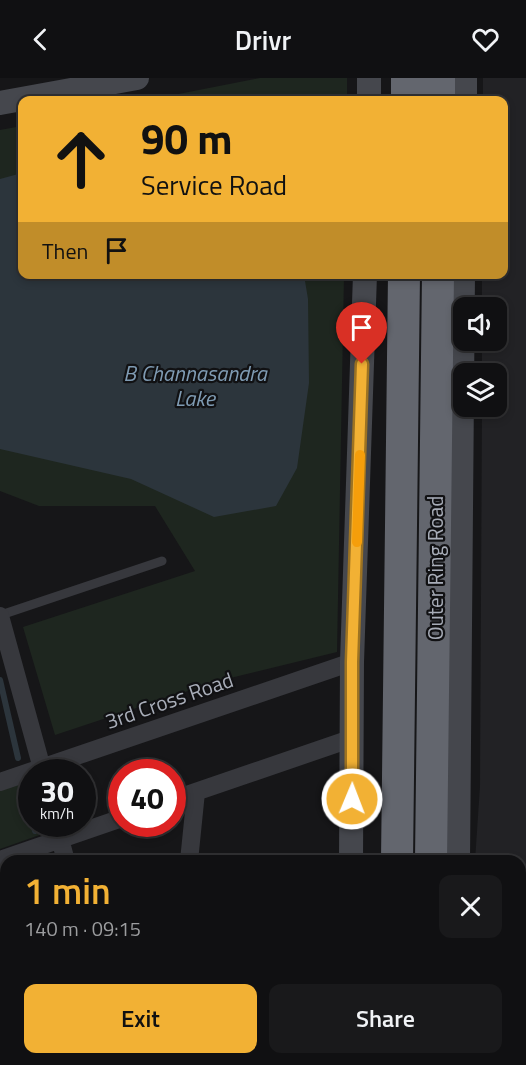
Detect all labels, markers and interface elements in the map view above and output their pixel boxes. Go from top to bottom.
text: Drivr [235,19,291,60]
icon: back [24,23,57,56]
icon: heart [469,23,502,56]
text: 90 m [141,106,233,170]
icon: ahead [42,120,120,198]
text: Service Road [141,164,287,205]
text: Then [42,234,88,268]
icon: arrive [100,234,133,267]
map controls [453,297,507,417]
button: sound [453,297,507,351]
pin [336,302,387,364]
icon: arrive [345,311,378,344]
water label: B Channasandra Lake [123,356,269,415]
button: layers [453,363,507,417]
street label: Outer Ring Road [419,496,451,640]
street label: 3rd Cross Road [101,663,237,737]
speed limit sign: 40 [108,759,186,837]
position arrow [320,767,384,831]
text: 30 [40,768,74,814]
text: km/h [40,802,74,825]
text: 1 min [24,863,111,918]
button: close [439,875,502,938]
text: 140 m · 09:15 [24,913,141,944]
button: Exit [24,984,257,1053]
button: Share [269,984,502,1053]

